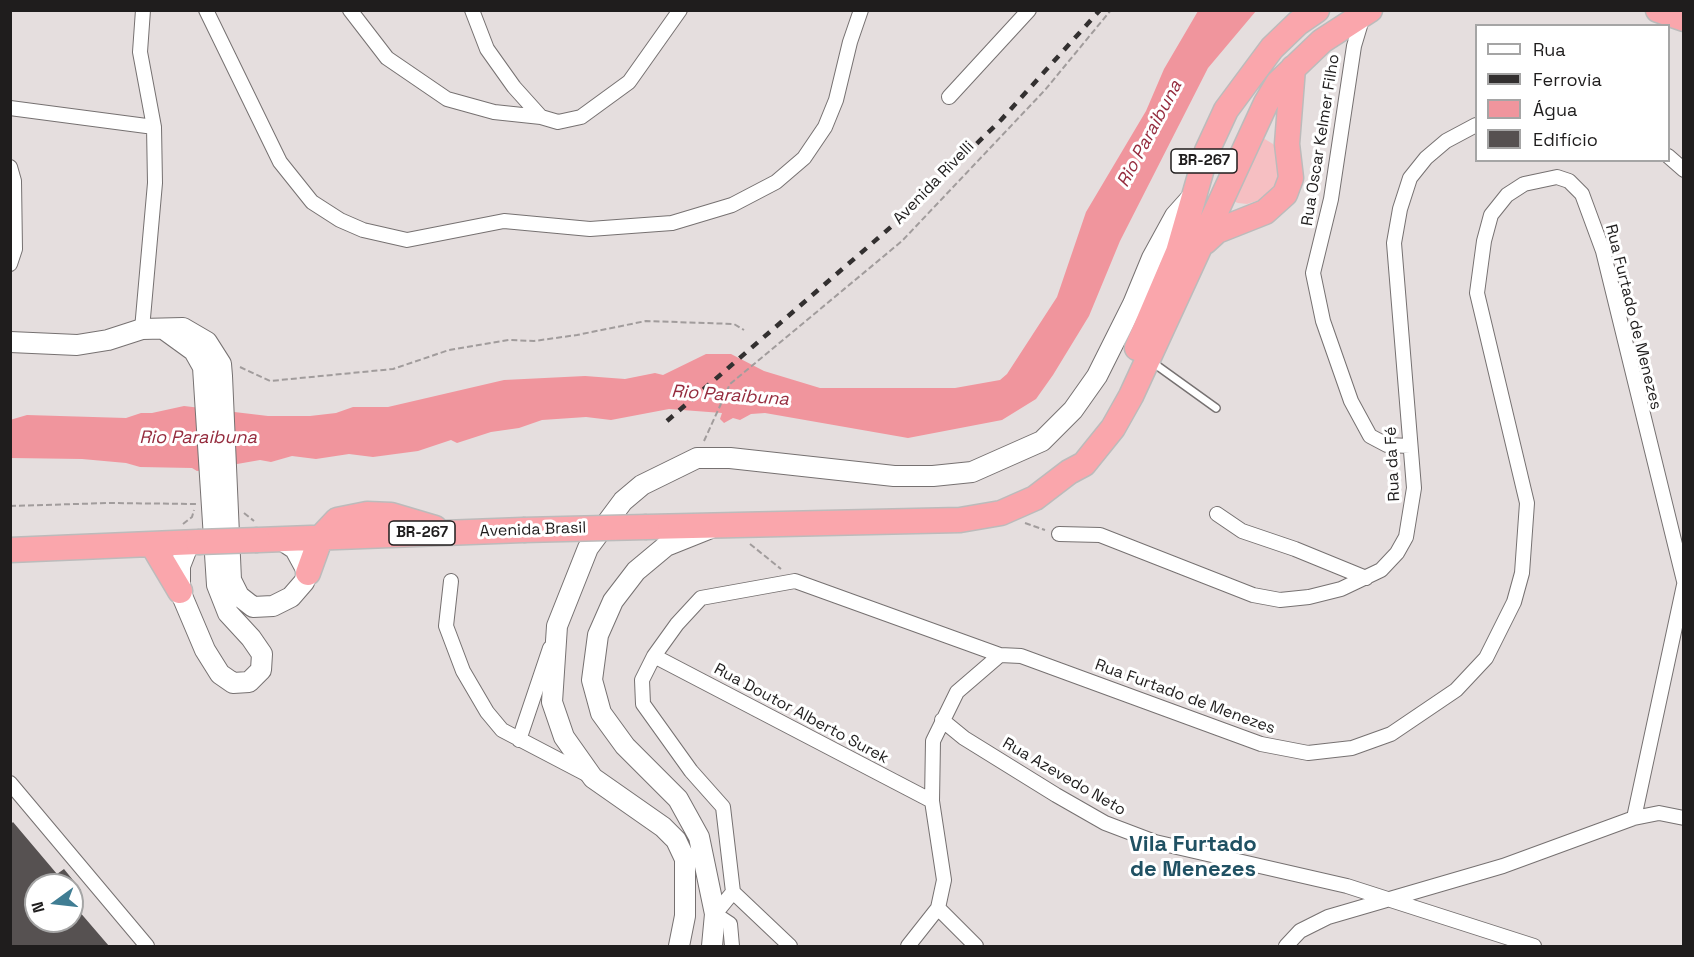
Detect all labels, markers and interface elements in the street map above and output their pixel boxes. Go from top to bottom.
legend [1475,24,1670,162]
text: Rua [1533,38,1566,61]
street label: Rua Oscar Kelmer Filho [1298,53,1344,227]
text: Ferrovia [1533,68,1602,91]
water label: Rio Paraibuna [1113,77,1187,191]
text: Água [1533,98,1577,121]
text: Edifício [1533,128,1598,151]
street label: Avenida Rivelli [889,137,979,229]
road number: BR-267 [1171,149,1237,173]
street label: Rua Furtado de Menezes [1601,222,1665,412]
water label: Rio Paraibuna [671,381,789,411]
street label: Rua da Fé [1381,426,1405,502]
water label: Rio Paraibuna [139,427,257,449]
street label: Avenida Brasil [479,519,587,541]
road number: BR-267 [389,521,455,545]
street label: Rua Furtado de Menezes [1092,655,1278,739]
street label: Rua Doutor Alberto Surek [710,660,892,768]
street label: Rua Azevedo Neto [999,734,1129,820]
district label: Vila Furtado de Menezes [1129,832,1257,884]
north arrow [24,873,84,933]
text: N [27,899,50,915]

